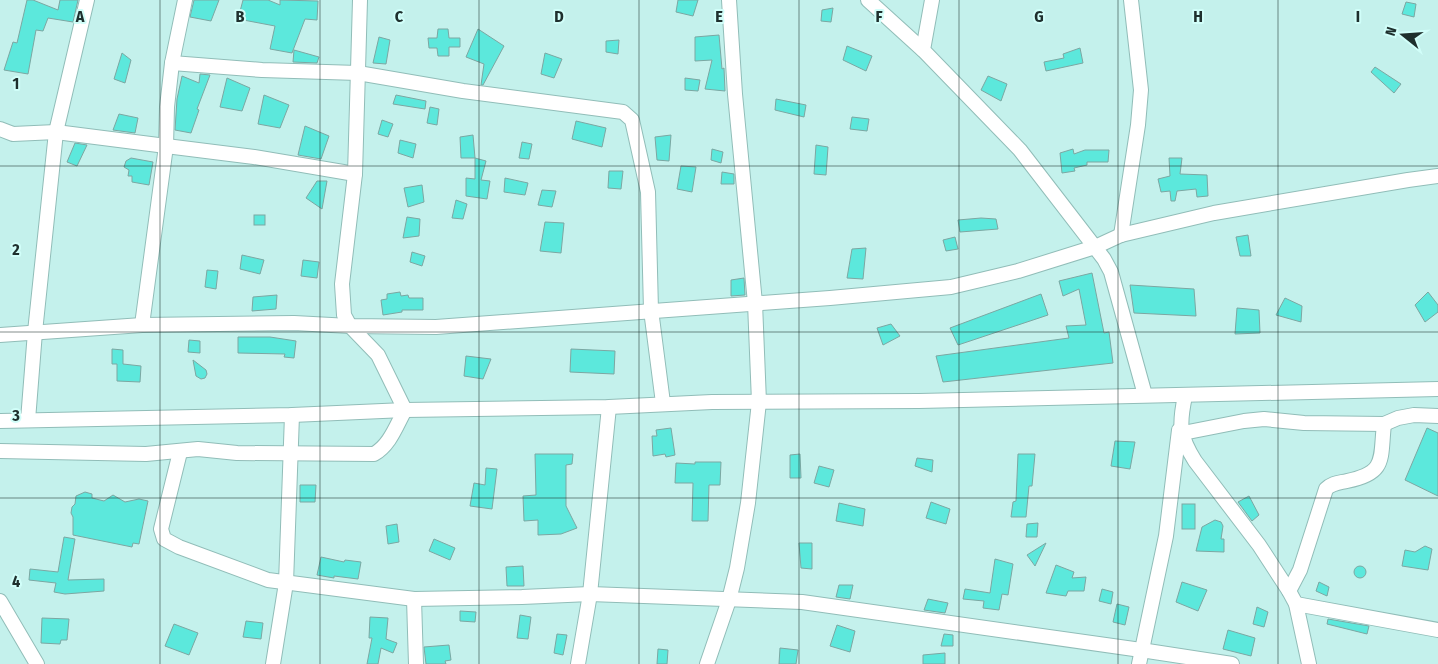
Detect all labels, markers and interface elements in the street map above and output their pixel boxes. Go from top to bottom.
text: A [75,7,85,26]
text: B [236,7,245,26]
text: C [395,7,404,26]
text: D [554,7,564,26]
text: E [715,7,723,26]
text: F [875,7,883,26]
text: G [1034,7,1044,26]
text: H [1193,7,1203,26]
text: I [1356,7,1360,26]
north arrow [1378,10,1428,60]
text: N [1382,25,1400,38]
text: 1 [13,74,19,93]
text: 2 [11,240,20,259]
text: 3 [11,406,20,425]
text: 4 [12,572,20,591]

